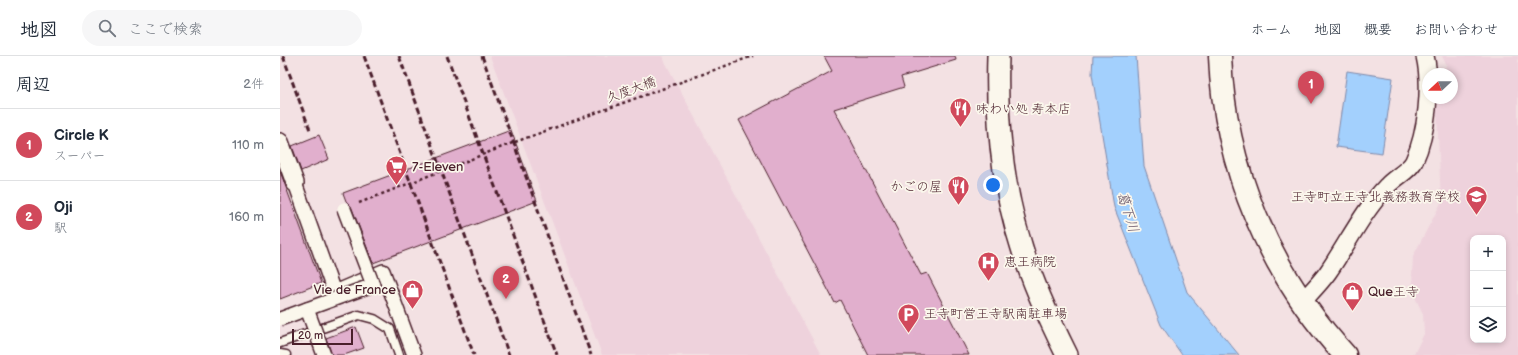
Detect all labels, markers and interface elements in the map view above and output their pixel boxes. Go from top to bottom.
search box [82,10,362,46]
icon: search [96,17,118,39]
text: 地図 [20,19,58,42]
text: ここで検索 [128,20,203,39]
text: ホーム [1251,21,1292,38]
text: 地図 [1314,21,1342,38]
text: 概要 [1364,21,1392,38]
text: お問い合わせ [1414,21,1498,38]
north arrow [1422,68,1458,104]
pin: 1 [1298,71,1324,104]
street label: 久度大橋 [604,74,658,106]
text: 周辺 [16,75,50,95]
text: 2件 [243,76,264,92]
restaurant icon: 味わい処 寿本店 [947,96,973,129]
place label: 味わい処 寿本店 [976,101,1071,117]
text: Circle K [54,126,109,145]
text: 1 [26,137,32,153]
text: 110 m [232,137,264,153]
text: スーパー [54,148,105,164]
supermarket icon: 7-Eleven [384,154,410,187]
place label: 7-Eleven [412,159,463,175]
restaurant icon: かごの屋 [945,174,971,207]
your location [983,175,1003,195]
place label: かごの屋 [890,179,942,195]
school or university icon: 王寺町立王寺北義務教育学校 [1463,184,1489,217]
water label: 葛下川 [1114,189,1142,235]
place label: 王寺町立王寺北義務教育学校 [1291,189,1460,205]
text: Oji [54,198,73,217]
text: 2 [25,209,33,225]
text: 160 m [229,209,264,225]
text: 駅 [54,220,67,236]
map controls [1470,235,1506,343]
button: + [1470,235,1506,271]
hospital icon: 恵王病院 [976,249,1002,282]
place label: 恵王病院 [1004,254,1056,270]
pin: 2 [493,266,519,299]
button: − [1470,271,1506,307]
shop icon: Vie de France [399,277,425,310]
shop icon: Que王寺 [1340,279,1366,312]
place label: Vie de France [314,282,396,298]
place label: Que王寺 [1368,284,1419,300]
parking icon: 王寺町営王寺駅南駐車場 [895,301,921,334]
place label: 王寺町営王寺駅南駐車場 [924,306,1067,322]
button: layers [1470,307,1506,343]
scale bar [292,327,353,346]
text: 20 m [298,329,323,342]

